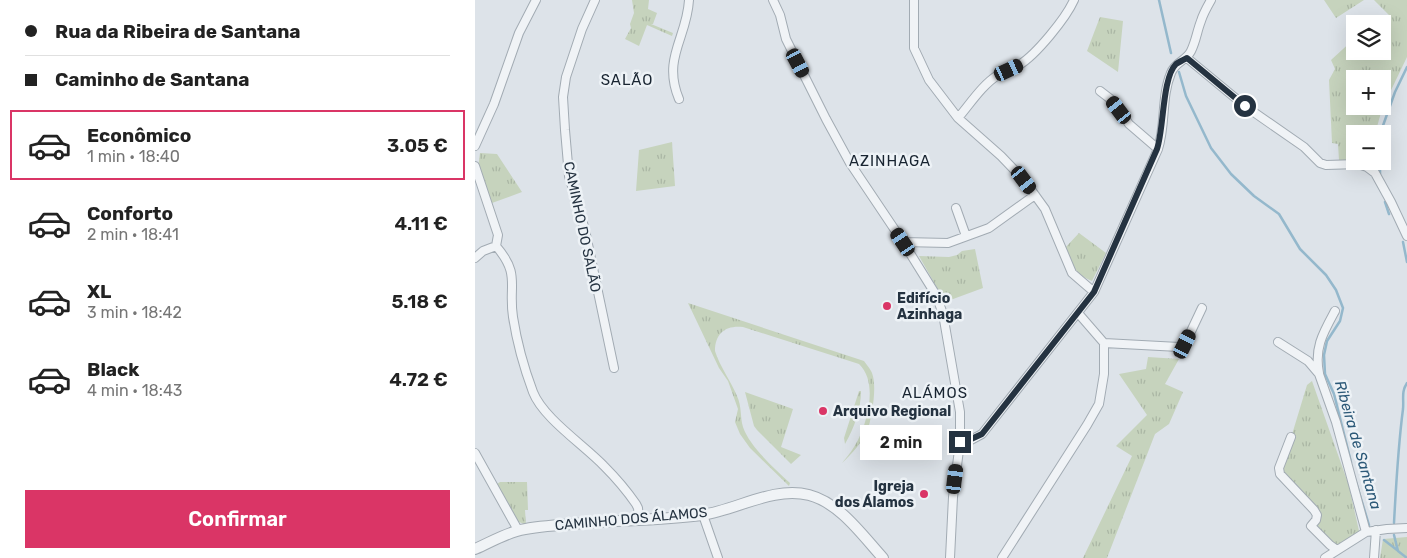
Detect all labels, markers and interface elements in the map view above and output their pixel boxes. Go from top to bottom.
map controls [1346,15,1391,170]
button: layers [1346,15,1391,60]
text: Rua da Ribeira de Santana [55,20,301,43]
car [784,46,811,80]
car [992,57,1025,83]
text: Caminho de Santana [55,68,249,91]
button: + [1346,70,1391,115]
district label: SALÃO [601,71,653,89]
car [1103,94,1134,126]
route start [1234,95,1256,117]
icon: car [27,123,72,168]
text: Econômico [87,124,191,147]
button: − [1346,125,1391,170]
text: 3.05 € [387,134,448,157]
text: 1 min · 18:40 [87,147,180,166]
district label: AZINHAGA [849,152,931,170]
street label: CAMINHO DO SALÃO [560,160,605,294]
car [1008,164,1039,196]
icon: car [27,201,72,246]
text: Conforto [87,202,173,225]
text: 4.11 € [394,212,448,235]
text: 2 min · 18:41 [87,225,179,244]
car [888,225,917,259]
icon: car [27,279,72,324]
text: XL [87,280,111,303]
text: 5.18 € [391,290,448,313]
place label: Edifício Azinhaga [897,290,962,323]
marker: Edifício Azinhaga [881,300,893,312]
text: 3 min · 18:42 [87,303,182,322]
car [1171,327,1198,361]
icon: car [27,357,72,402]
text: Black [87,358,139,381]
text: 4.72 € [389,368,448,391]
water label: Ribeira de Santana [1331,378,1385,512]
text: 4 min · 18:43 [87,381,182,400]
district label: ALÁMOS [902,384,968,402]
place label: Arquivo Regional [833,403,951,420]
marker: Arquivo Regional [817,405,829,417]
callout: 2 min [860,424,943,460]
route end [949,431,971,453]
text: 2 min [880,433,922,452]
car [945,463,964,495]
place label: Igreja dos Álamos [835,478,914,511]
marker: Igreja dos Álamos [918,488,930,500]
button: Confirmar [25,490,450,548]
street label: CAMINHO DOS ÁLAMOS [554,503,708,534]

